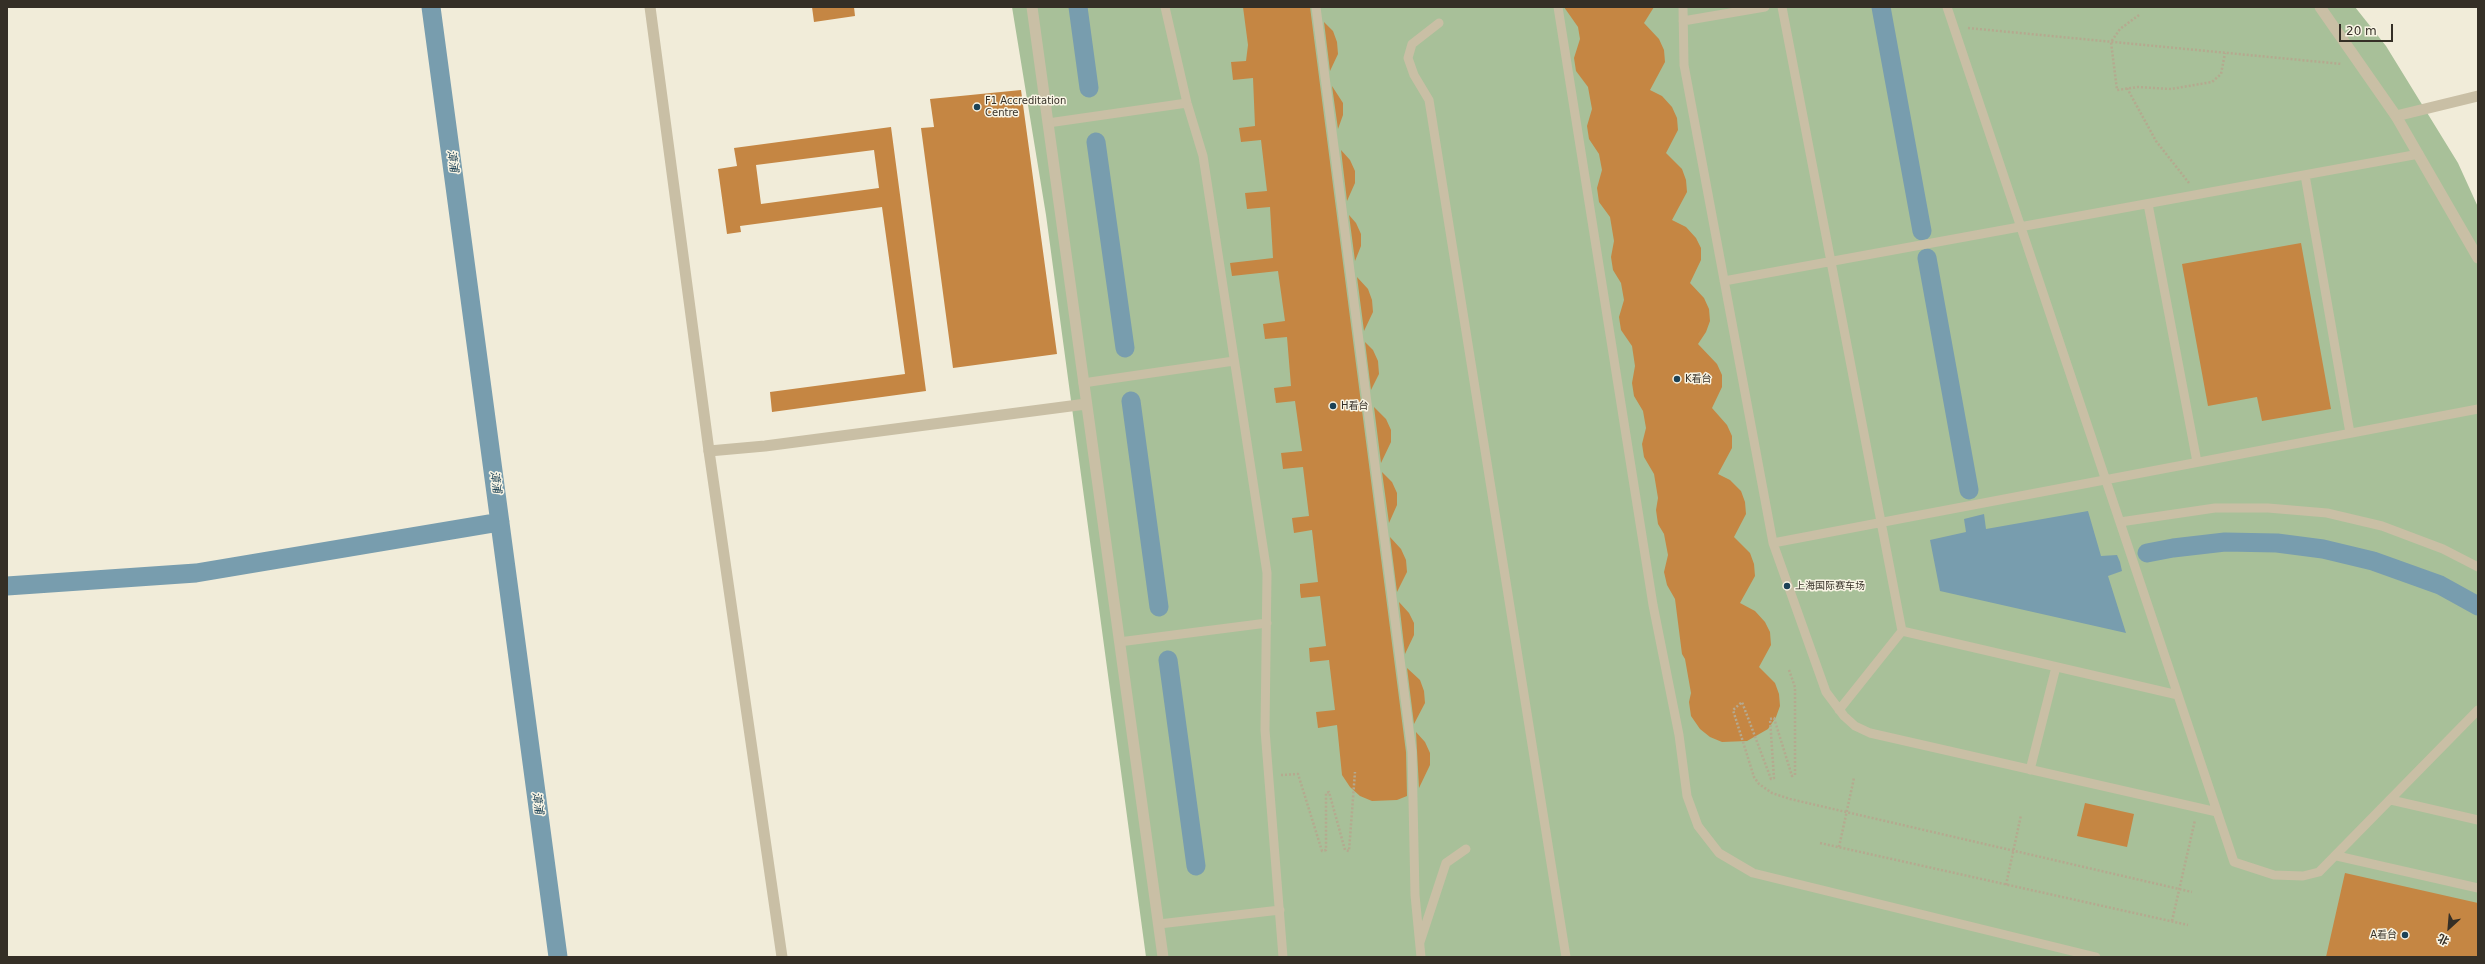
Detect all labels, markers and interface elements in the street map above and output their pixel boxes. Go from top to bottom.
scale bar [2341,16,2395,42]
text: 20 m [2346,24,2377,38]
place label: F1 Accreditation Centre [985,95,1066,118]
marker: F1 Accreditation Centre [972,102,982,112]
water label: 漳浦 [444,149,460,173]
place label: K看台 [1685,373,1712,385]
marker: K看台 [1672,374,1682,384]
place label: H看台 [1341,400,1369,412]
marker: H看台 [1328,401,1338,411]
water label: 漳浦 [487,470,503,494]
place label: 上海国际赛车场 [1795,580,1865,592]
marker: 上海国际赛车场 [1782,581,1792,591]
water label: 漳浦 [529,791,545,815]
north arrow [2429,908,2469,948]
place label: A看台 [2370,929,2397,941]
marker: A看台 [2400,930,2410,940]
text: 北 [2436,931,2451,947]

